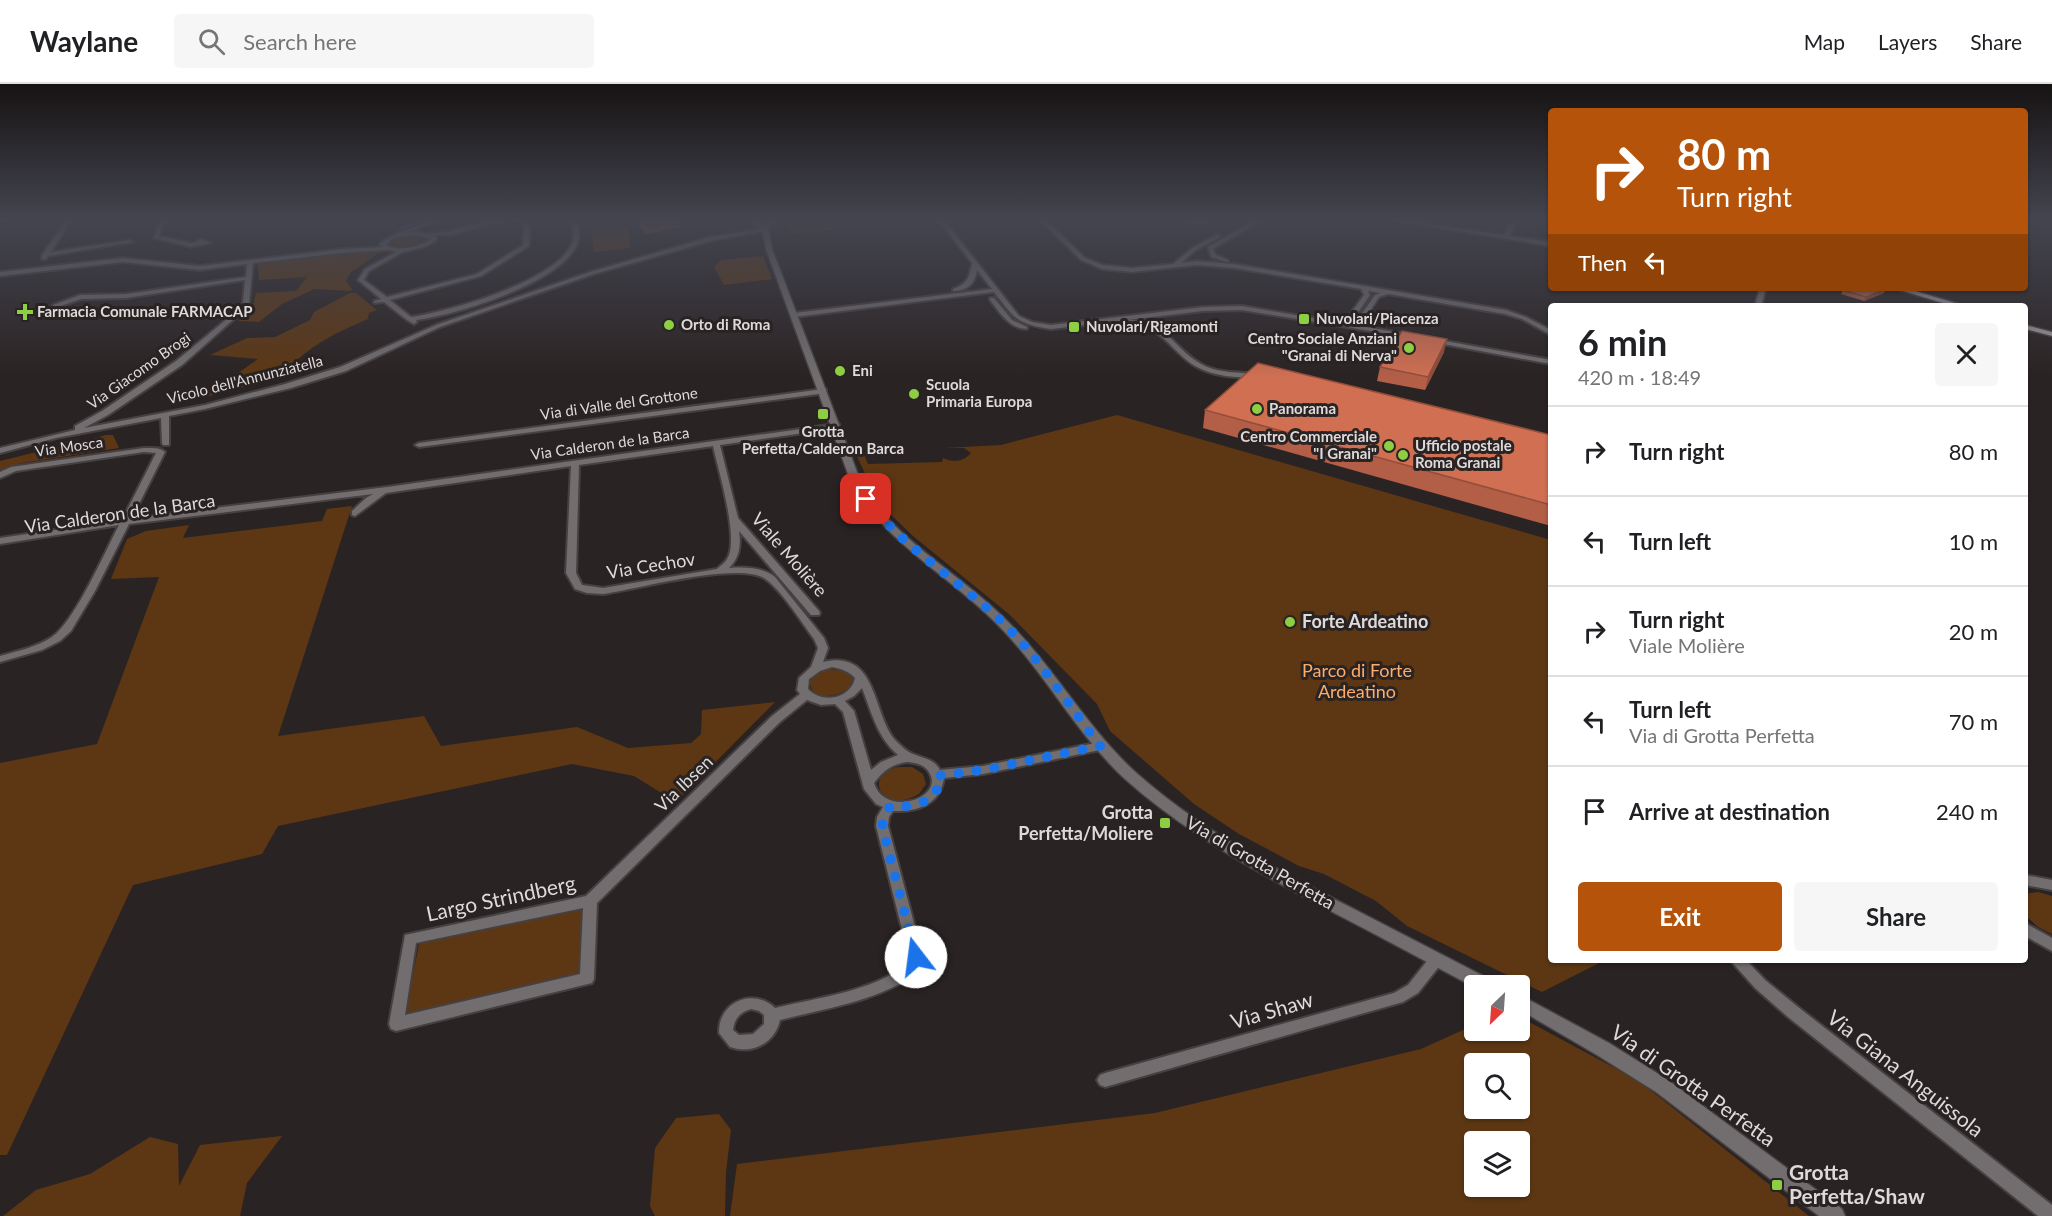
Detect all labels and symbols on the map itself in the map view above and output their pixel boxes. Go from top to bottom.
place label: Farmacia Comunale FARMACAP [37,302,253,320]
marker: Farmacia Comunale FARMACAP [18,305,32,319]
place label: Nuvolari/Piacenza [1316,309,1439,327]
marker: Nuvolari/Piacenza [1297,312,1311,326]
place label: Orto di Roma [681,315,770,333]
place label: Nuvolari/Rigamonti [1086,317,1218,335]
marker: Orto di Roma [662,318,676,332]
marker: Nuvolari/Rigamonti [1067,320,1081,334]
street label: Via Giacomo Brogi [83,328,193,412]
place label: Centro Sociale Anziani "Granai di Nerva" [1248,329,1397,364]
marker: Centro Sociale Anziani "Granai di Nerva" [1402,341,1416,355]
street label: Vicolo dell'Annunziatella [165,351,325,407]
place label: Eni [852,361,873,379]
marker: Eni [833,364,847,378]
place label: Scuola Primaria Europa [926,375,1032,410]
street label: Via di Valle del Grottone [539,383,699,423]
marker: Scuola Primaria Europa [907,387,921,401]
place label: Panorama [1269,399,1336,417]
marker: Panorama [1250,402,1264,416]
marker: Grotta Perfetta/Calderon Barca [816,407,830,421]
place label: Grotta Perfetta/Calderon Barca [742,422,904,457]
street label: Via Calderon de la Barca [529,423,690,463]
place label: Centro Commerciale "I Granai" [1240,427,1377,462]
street label: Via Mosca [34,432,104,460]
place label: Ufficio postale Roma Granai [1415,436,1512,471]
marker: Centro Commerciale "I Granai" [1382,439,1396,453]
marker: Ufficio postale Roma Granai [1396,448,1410,462]
pin [840,473,891,524]
street label: Via Calderon de la Barca [23,489,216,537]
street label: Viale Molière [747,508,832,601]
street label: Via Cechov [605,547,697,583]
place label: Forte Ardeatino [1302,610,1428,632]
marker: Forte Ardeatino [1283,615,1297,629]
park label: Parco di Forte Ardeatino [1302,659,1412,702]
street label: Via Ibsen [650,750,717,816]
place label: Grotta Perfetta/Moliere [1018,801,1153,844]
street label: Via di Grotta Perfetta [1183,811,1338,913]
marker: Grotta Perfetta/Moliere [1158,816,1172,830]
street label: Largo Strindberg [424,869,578,926]
position arrow [884,925,948,989]
north arrow [1464,975,1530,1041]
street label: Via Shaw [1227,986,1316,1033]
street label: Via Giana Anguissola [1823,1004,1989,1142]
street label: Via di Grotta Perfetta [1607,1019,1781,1151]
place label: Grotta Perfetta/Shaw [1789,1159,1925,1208]
marker: Grotta Perfetta/Shaw [1770,1178,1784,1192]

